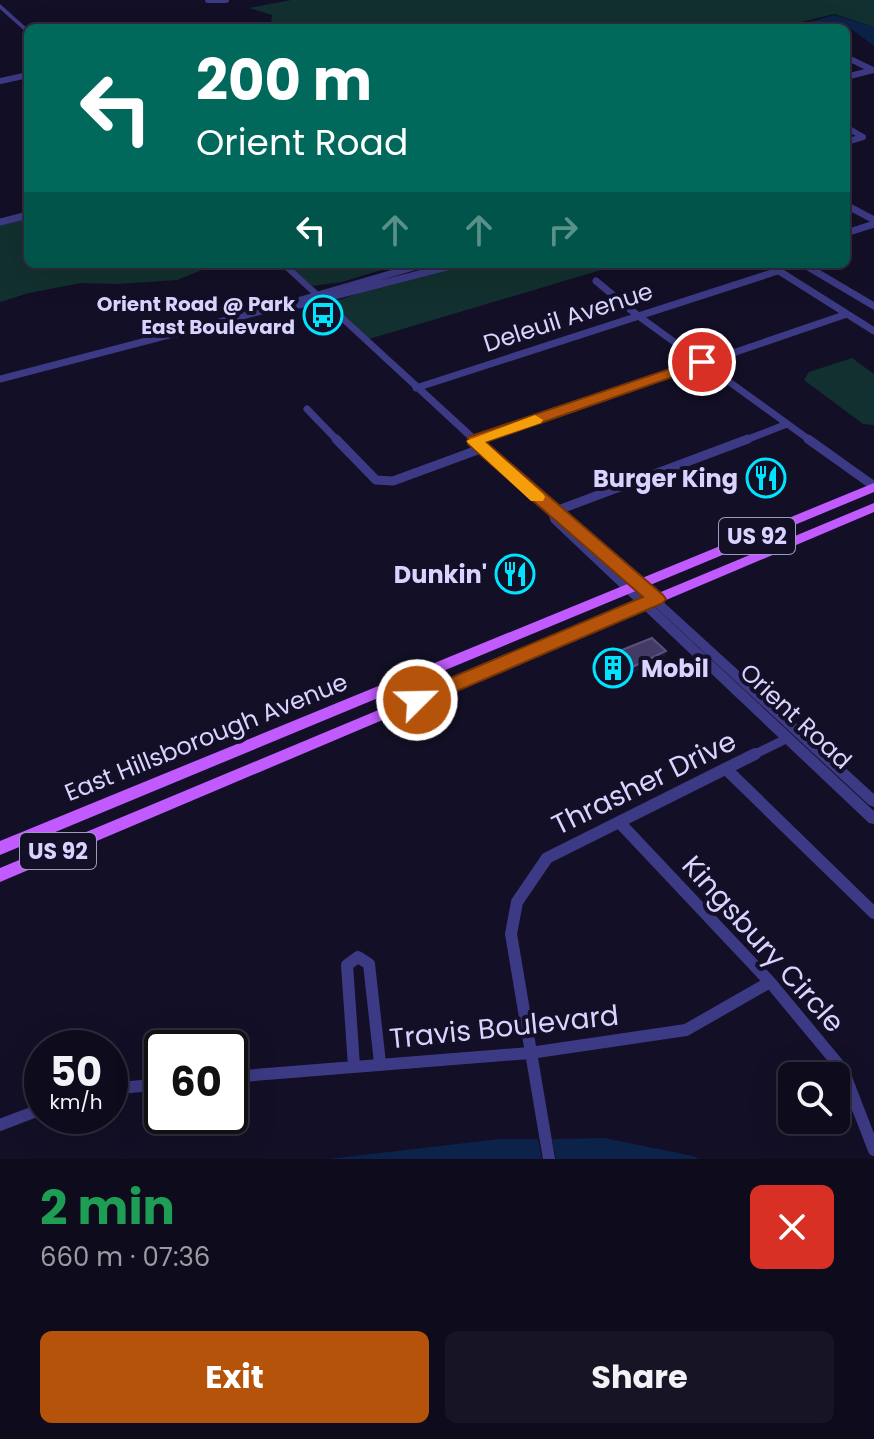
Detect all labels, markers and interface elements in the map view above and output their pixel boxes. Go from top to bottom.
text: 200 m [196,41,372,120]
icon: left [64,56,168,160]
text: Orient Road [196,117,408,168]
icon: left [289,208,333,252]
icon: ahead [373,208,417,252]
icon: ahead [457,208,501,252]
icon: right [541,208,585,252]
street label: Deleuil Avenue [479,274,657,360]
place label: Orient Road @ Park East Boulevard [97,290,296,341]
bus stop icon: Orient Road @ Park East Boulevard [302,294,344,336]
pin [668,328,736,396]
icon: arrive [680,340,724,384]
restaurant icon: Burger King [745,457,787,499]
place label: Burger King [593,462,738,495]
road number: US 92 [719,518,795,554]
restaurant icon: Dunkin' [494,553,536,595]
place label: Dunkin' [394,558,487,591]
building icon: Mobil [592,647,634,689]
place label: Mobil [641,652,709,685]
street label: Orient Road [733,656,859,776]
position arrow [375,658,459,742]
street label: East Hillsborough Avenue [60,665,352,809]
street label: Thrasher Drive [545,722,743,844]
road number: US 92 [20,833,96,869]
street label: Kingsbury Circle [673,847,853,1041]
street label: Travis Boulevard [387,996,621,1058]
speed limit sign: 60 [144,1030,248,1134]
text: 50 [50,1044,102,1100]
map controls [778,1062,850,1134]
button: search [778,1062,850,1134]
text: km/h [49,1088,103,1116]
text: 2 min [40,1174,175,1241]
button: close [750,1185,834,1269]
text: 660 m · 07:36 [40,1239,210,1275]
button: Exit [40,1331,429,1423]
button: Share [445,1331,834,1423]

